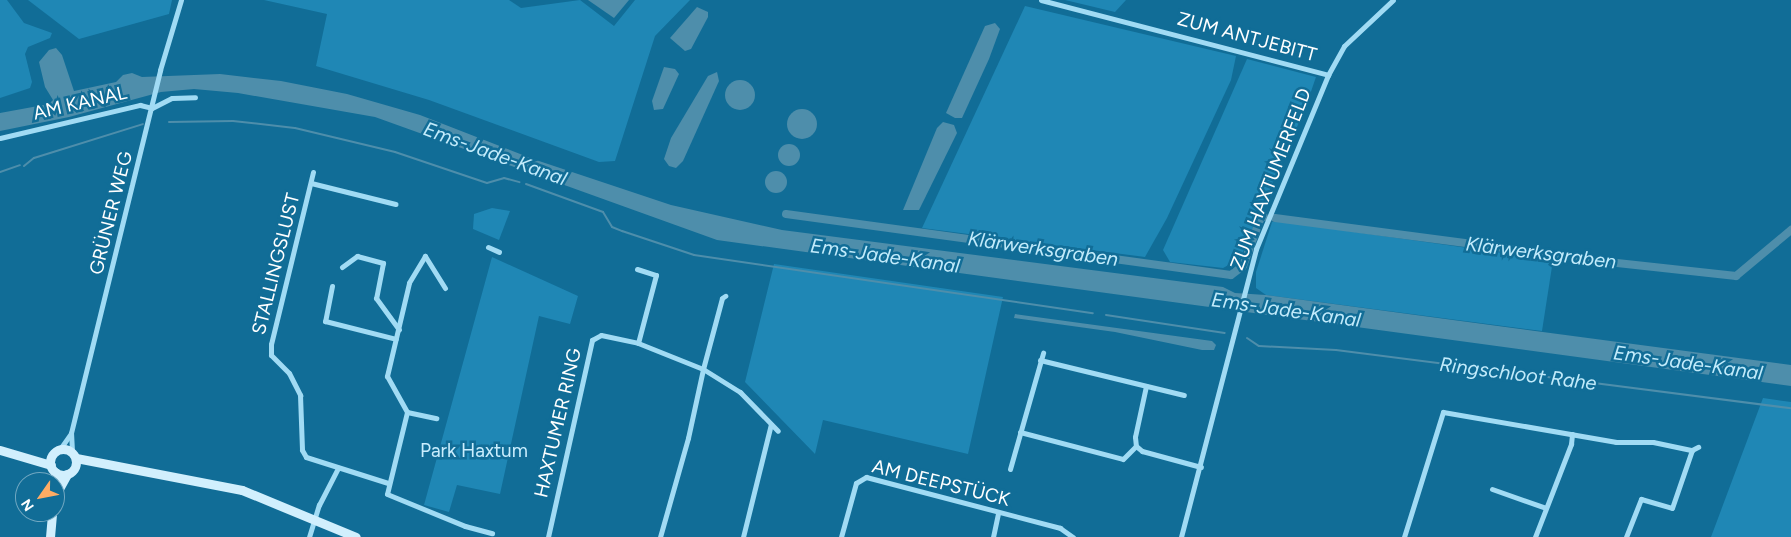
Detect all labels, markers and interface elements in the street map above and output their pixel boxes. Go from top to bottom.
street label: ZUM ANTJEBITT [1175,7,1319,67]
street label: AM KANAL [31,81,129,125]
street label: ZUM HAXTUMERFELD [1226,85,1316,273]
water label: Ems-Jade-Kanal [420,117,570,191]
street label: GRÜNER WEG [85,149,137,277]
street label: STALLINGSLUST [247,191,305,337]
water label: Klärwerksgraben [966,227,1120,271]
water label: Klärwerksgraben [1464,232,1618,274]
water label: Ems-Jade-Kanal [809,234,961,278]
water label: Ems-Jade-Kanal [1210,288,1362,332]
water label: Ems-Jade-Kanal [1612,341,1764,385]
street label: HAXTUMER RING [530,346,586,500]
water label: Ringschloot Rahe [1438,352,1598,396]
park label: Park Haxtum [420,440,528,462]
street label: AM DEEPSTÜCK [870,455,1012,511]
north arrow [15,472,65,522]
text: N [18,496,38,514]

